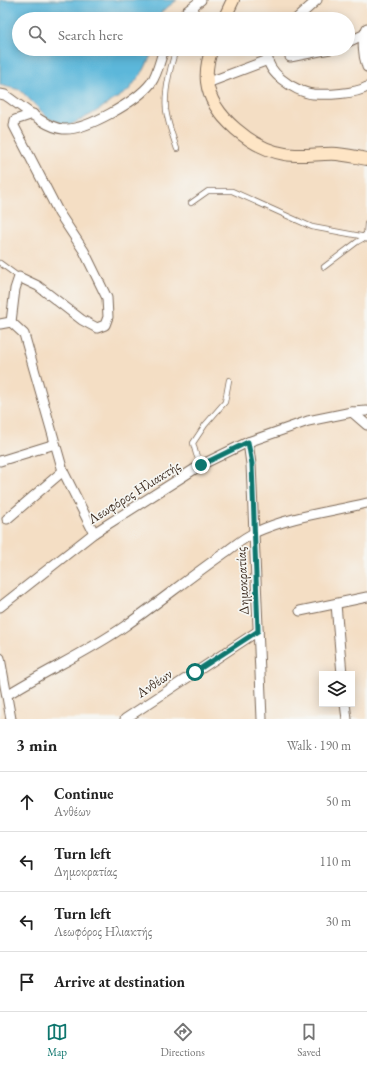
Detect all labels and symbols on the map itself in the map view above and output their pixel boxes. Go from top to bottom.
street label: Λεωφόρος Ηλιακτής [84,456,184,528]
route end [192,456,210,474]
street label: Δημοκρατίας [231,546,253,615]
route start [186,663,204,681]
street label: Ανθέων [132,664,176,702]

